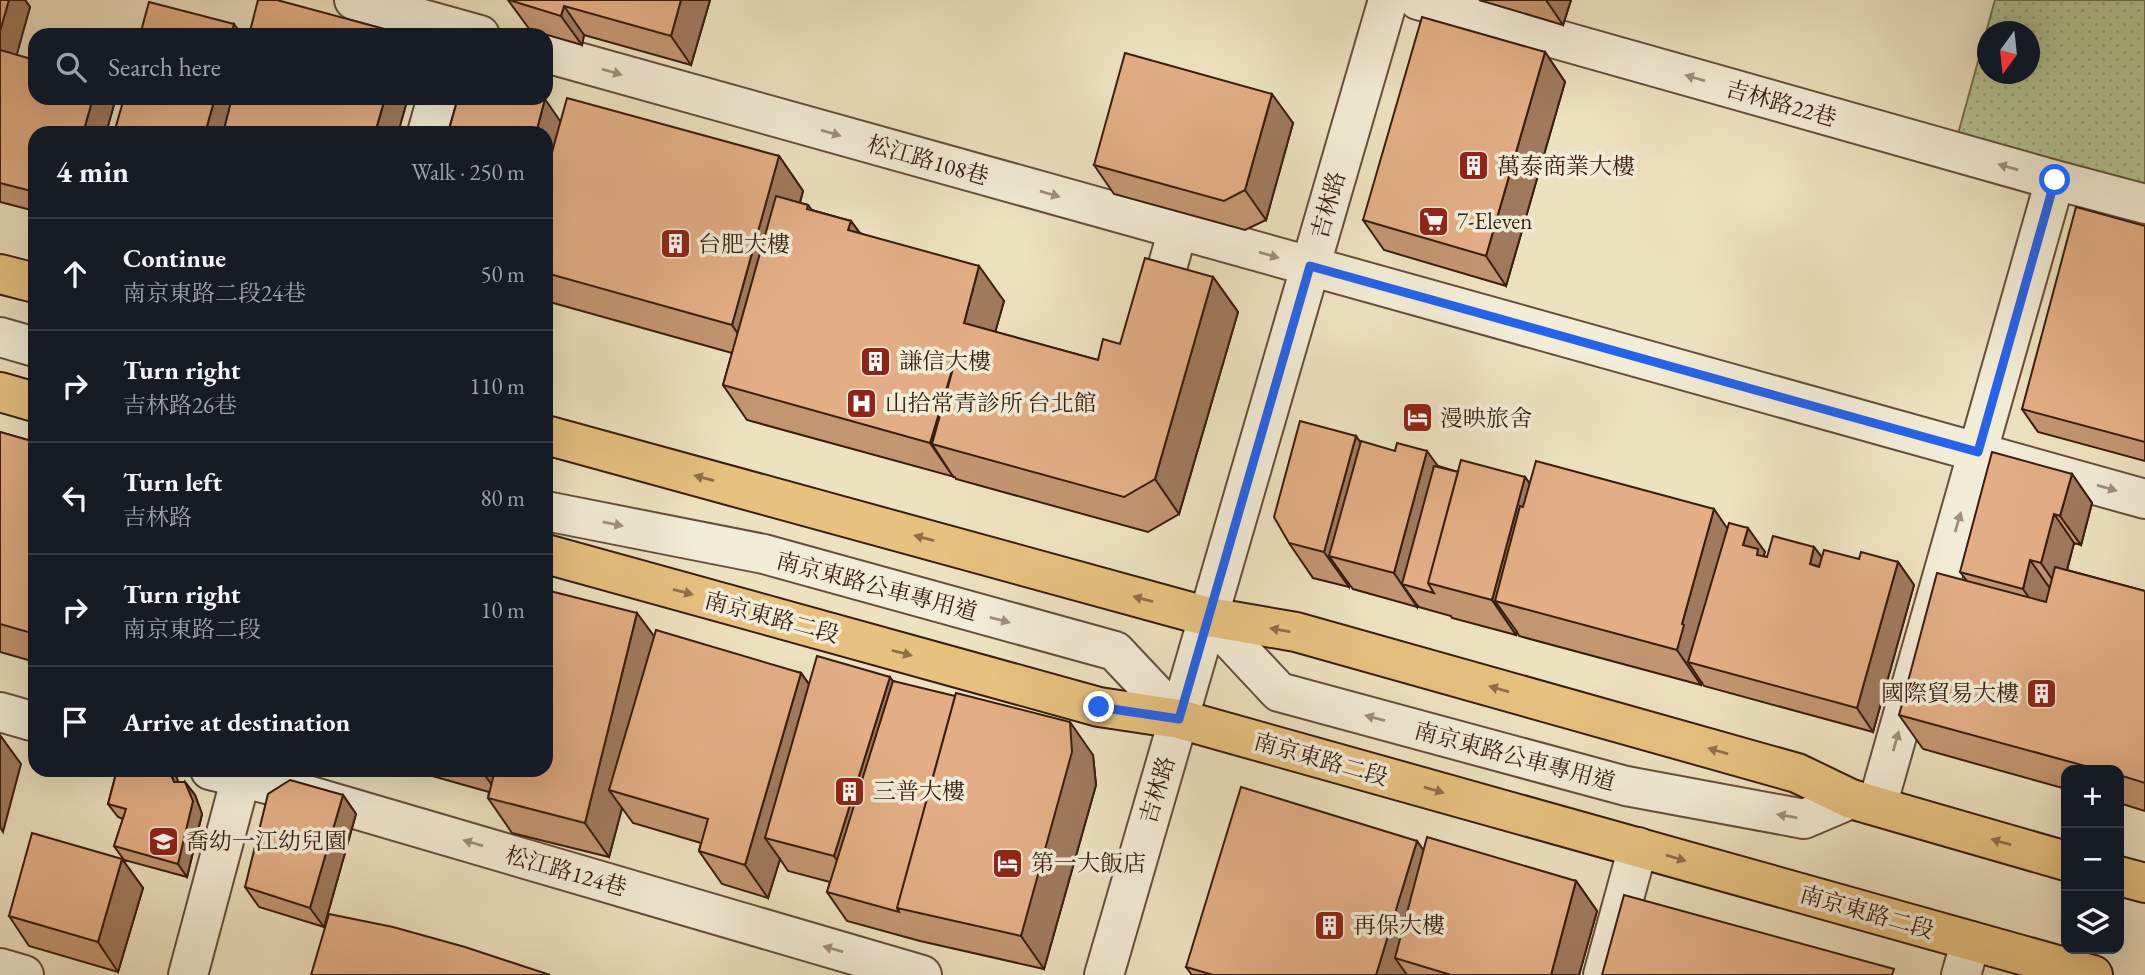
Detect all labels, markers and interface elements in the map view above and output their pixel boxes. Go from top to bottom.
north arrow [1977,21,2040,84]
search box [28,28,553,105]
icon: search [52,48,90,86]
text: Search here [108,50,221,84]
one-way arrow [602,67,623,77]
one-way arrow [1684,73,1705,83]
street label: 吉林路22巷 [1722,73,1840,133]
one-way arrow [821,128,842,138]
street label: 松江路108巷 [864,128,992,192]
building icon: 萬泰商業大樓 [1457,149,1491,183]
place label: 萬泰商業大樓 [1497,151,1635,181]
text: 4 min [56,152,129,191]
text: Walk · 250 m [411,157,525,187]
one-way arrow [1997,161,2019,172]
route start [2039,164,2070,195]
street label: 吉林路 [1304,168,1352,242]
one-way arrow [1039,189,1061,200]
supermarket icon: 7-Eleven [1417,204,1451,238]
place label: 7-Eleven [1457,206,1532,236]
building icon: 台肥大樓 [658,227,692,261]
place label: 台肥大樓 [698,229,790,259]
text: Continue [123,241,226,275]
one-way arrow [1258,250,1280,261]
icon: ahead [56,255,94,293]
text: 50 m [480,259,525,289]
text: 南京東路二段24巷 [123,278,306,308]
building icon: 謙信大樓 [859,344,893,378]
place label: 謙信大樓 [899,346,991,376]
text: Turn right [123,353,241,387]
icon: right [56,367,94,405]
text: 110 m [469,371,525,401]
hospital icon: 山拾常青診所 台北館 [845,386,879,420]
place label: 山拾常青診所 台北館 [885,388,1097,418]
text: 吉林路26巷 [123,390,237,420]
hotel icon: 漫映旅舍 [1400,401,1434,435]
place label: 漫映旅舍 [1440,403,1532,433]
text: Turn left [123,465,222,499]
one-way arrow [693,472,715,483]
icon: left [56,479,94,517]
text: 80 m [480,483,525,513]
one-way arrow [2097,484,2118,494]
text: 吉林路 [123,502,192,532]
one-way arrow [1954,511,1964,532]
one-way arrow [602,519,624,530]
one-way arrow [913,533,934,543]
street label: 南京東路公車專用道 [773,545,981,627]
text: Turn right [123,577,241,611]
street label: 南京東路二段 [701,585,843,649]
one-way arrow [672,587,693,597]
icon: right [56,591,94,629]
one-way arrow [1132,593,1153,603]
text: 10 m [480,595,525,625]
text: 南京東路二段 [123,614,261,644]
one-way arrow [990,615,1011,625]
one-way arrow [1269,624,1291,635]
one-way arrow [892,648,913,658]
building icon: 國際貿易大樓 [2025,676,2059,710]
place label: 國際貿易大樓 [1881,678,2019,708]
one-way arrow [1488,684,1509,694]
route end [1083,691,1114,722]
icon: arrive [56,703,94,741]
text: Arrive at destination [123,705,350,739]
one-way arrow [1365,713,1386,723]
street label: 南京東路公車專用道 [1411,715,1619,797]
street label: 南京東路二段 [1251,726,1391,792]
one-way arrow [1891,730,1901,751]
one-way arrow [1707,745,1729,756]
street label: 吉林路 [1133,753,1181,827]
map controls [2061,765,2124,954]
button: + [2061,765,2124,828]
building icon: 三普大樓 [833,774,867,808]
place label: 三普大樓 [873,776,965,806]
one-way arrow [1423,786,1444,796]
one-way arrow [1776,810,1798,821]
school or university icon: 喬幼一江幼兒園 [146,824,180,858]
place label: 喬幼一江幼兒園 [186,826,347,856]
button: − [2061,828,2124,891]
one-way arrow [1989,836,2011,847]
one-way arrow [463,838,484,848]
street label: 松江路124巷 [502,839,630,903]
hotel icon: 第一大飯店 [991,846,1025,880]
place label: 第一大飯店 [1031,848,1146,878]
one-way arrow [1665,853,1687,864]
street label: 南京東路二段 [1797,879,1937,945]
button: layers [2061,891,2124,954]
building icon: 再保大樓 [1313,908,1347,942]
place label: 再保大樓 [1353,910,1445,940]
one-way arrow [822,943,843,953]

